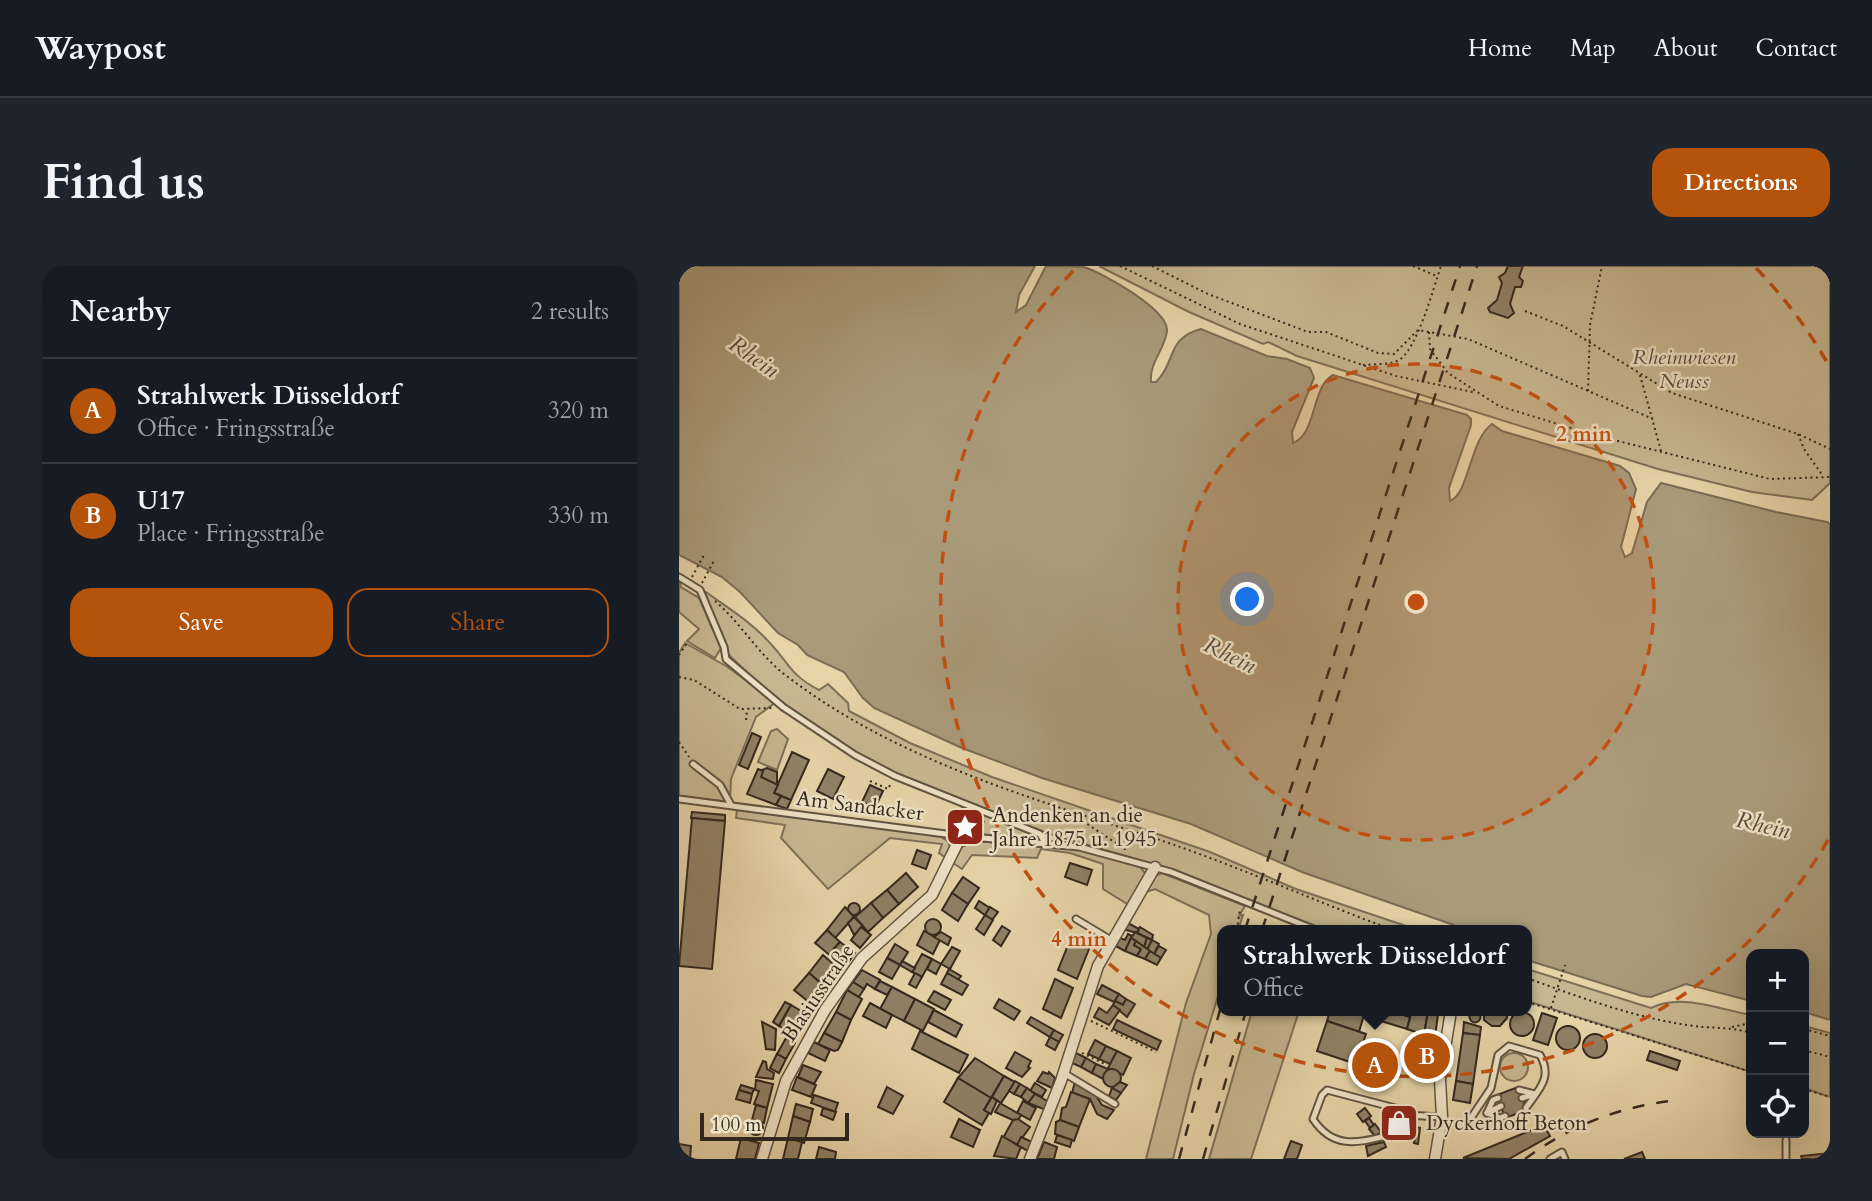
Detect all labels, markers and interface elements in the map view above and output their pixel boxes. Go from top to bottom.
text: Waypost [35,26,166,71]
text: Home [1468,32,1532,65]
text: Map [1570,32,1616,65]
text: About [1654,32,1718,65]
text: Contact [1756,32,1837,65]
button: Directions [1652,148,1830,217]
text: Find us [42,149,205,216]
text: Nearby [70,291,171,332]
text: 2 results [531,296,609,327]
water label: Rhein [723,329,786,386]
park label: Rheinwiesen Neuss [1632,343,1736,396]
text: Strahlwerk Düsseldorf [137,378,399,413]
text: A [84,395,102,426]
text: 320 m [548,395,609,426]
text: Office · Fringsstraße [137,413,335,444]
text: 2 min [1556,420,1612,449]
text: U17 [137,483,185,518]
text: B [85,500,101,531]
text: 330 m [548,500,609,531]
text: Place · Fringsstraße [137,518,325,549]
your location [1230,582,1264,616]
button: Save [70,588,333,657]
button: Share [347,588,609,657]
centre of rings [1404,590,1428,614]
water label: Rhein [1199,629,1262,681]
street label: Am Sandacker [795,784,926,828]
place label: Andenken an die Jahre 1875 u. 1945 [989,801,1157,854]
water label: Rhein [1733,804,1794,846]
place icon: Andenken an die Jahre 1875 u. 1945 [944,806,986,848]
text: 4 min [1051,925,1107,954]
popup [1217,925,1532,1016]
street label: Blasiusstraße [774,938,862,1048]
text: Strahlwerk Düsseldorf [1243,938,1506,973]
map controls [1746,949,1809,1138]
button: + [1746,949,1809,1012]
text: Office [1243,973,1304,1004]
button: − [1746,1012,1809,1075]
pin: B [1404,1030,1450,1082]
pin: A [1352,1039,1398,1091]
button: locate [1746,1075,1809,1138]
shop icon: Dyckerhoff Beton [1378,1102,1420,1144]
place label: Dyckerhoff Beton [1426,1109,1587,1138]
scale bar [700,1110,849,1142]
text: 100 m [711,1112,761,1138]

